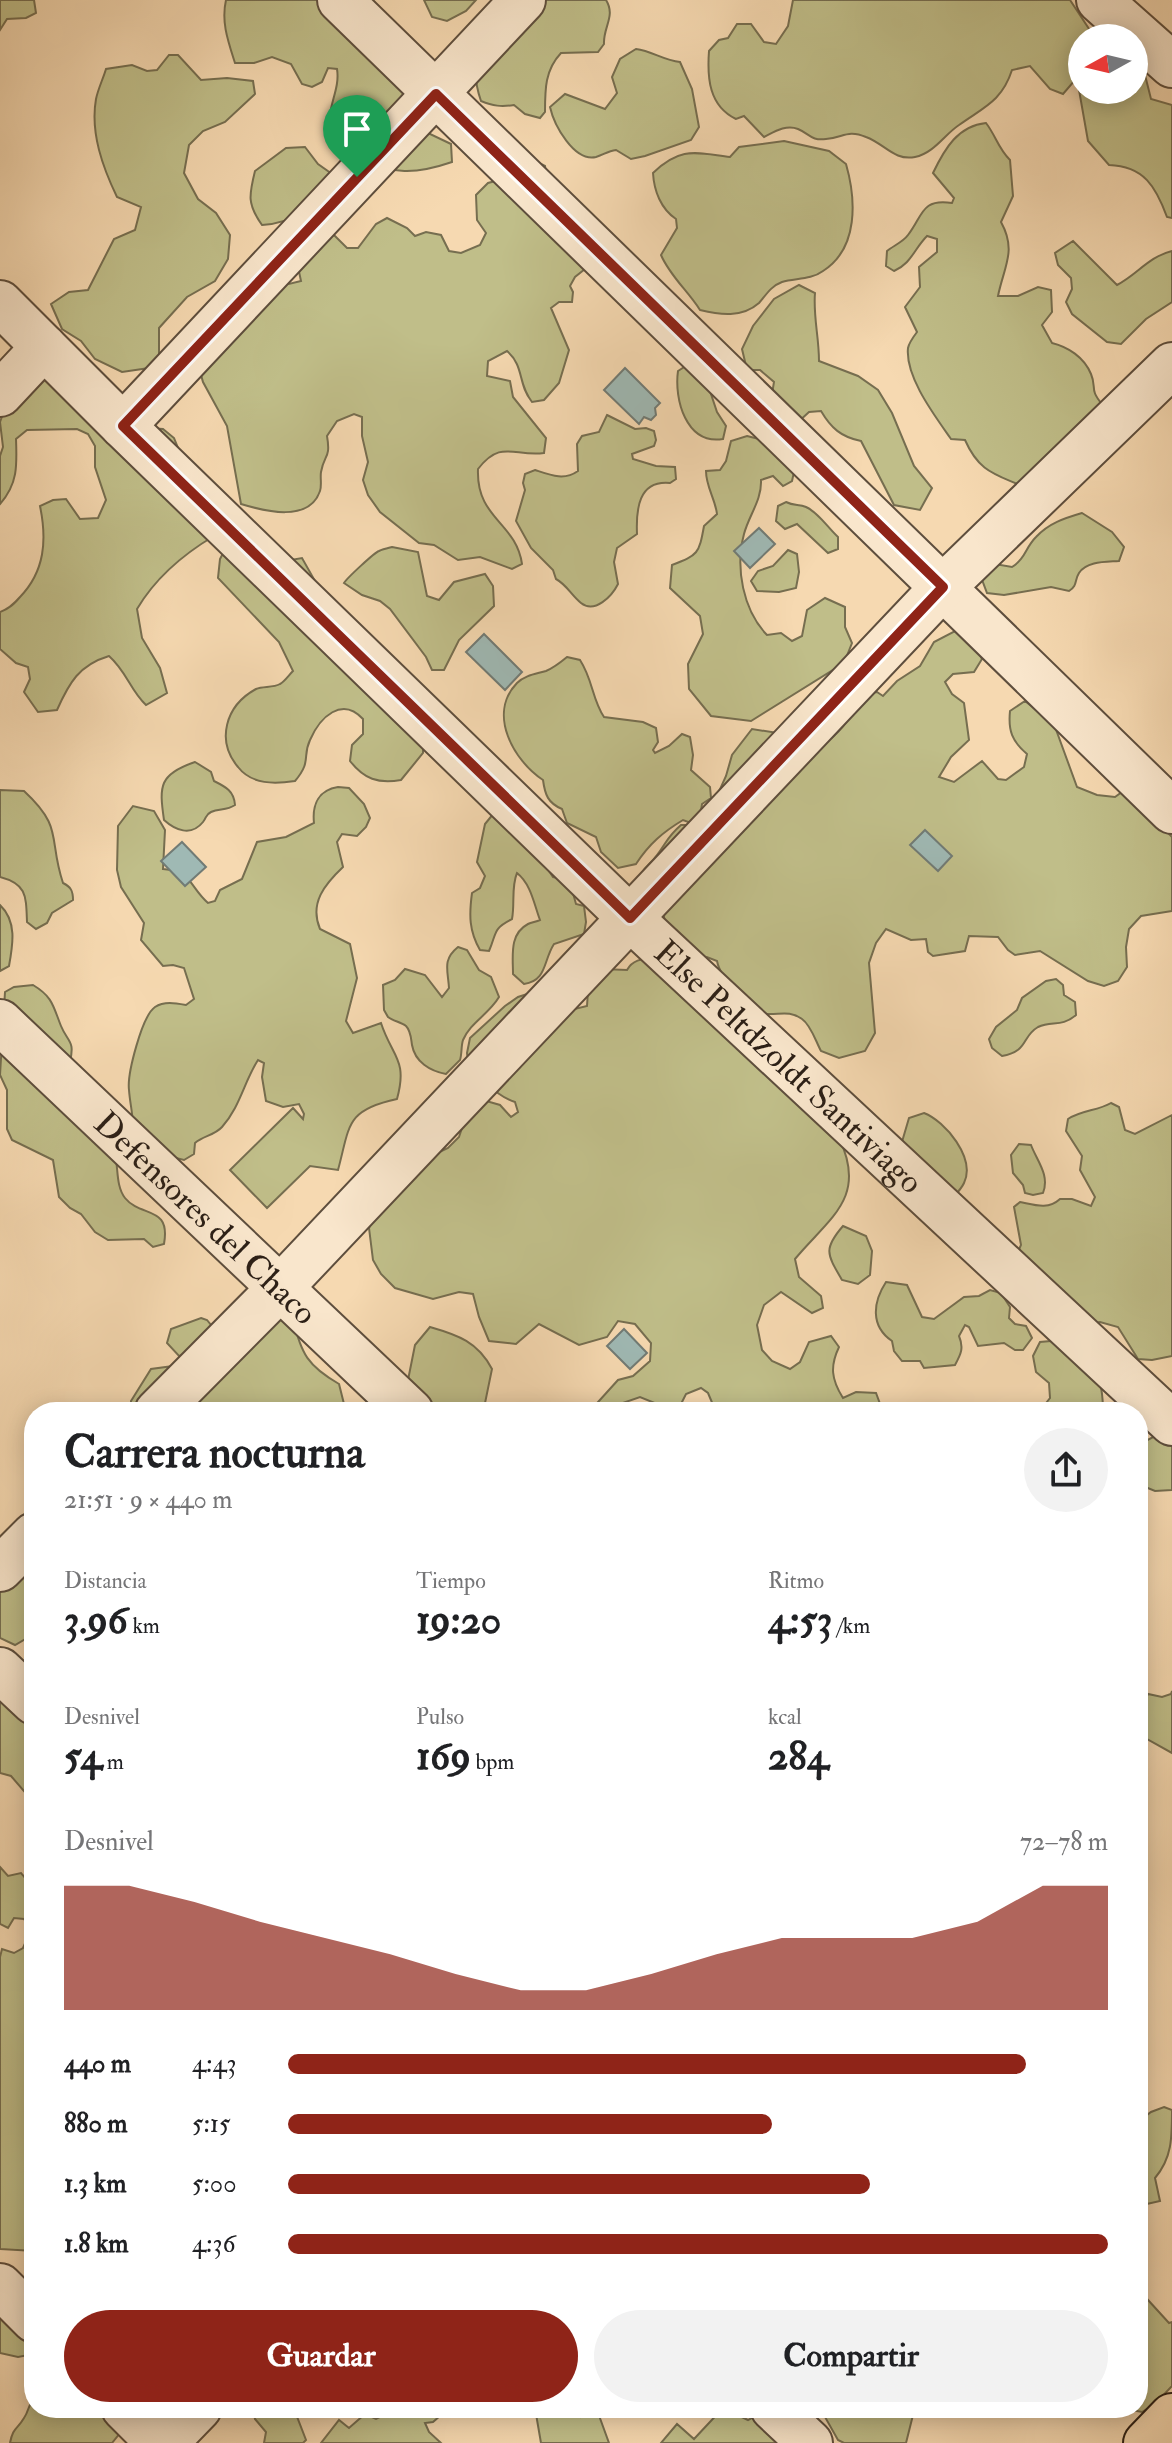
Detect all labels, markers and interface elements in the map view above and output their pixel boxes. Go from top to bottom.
north arrow [1068,24,1148,104]
map controls [1068,24,1148,104]
pin [323,95,391,177]
icon: arrive [335,107,379,151]
street label: Else Peltdzoldt Santiviago [644,931,932,1203]
street label: Defensores del Chaco [84,1103,326,1335]
text: Carrera nocturna [64,1426,365,1481]
button: share [1024,1428,1108,1512]
text: 21:51 · 9 × 440 m [64,1484,232,1516]
text: Distancia [64,1567,147,1595]
text: Tiempo [416,1567,486,1595]
text: Ritmo [768,1567,824,1595]
text: 3.96 [64,1595,128,1646]
text: 19:20 [416,1595,501,1646]
text: 4:53 [768,1595,832,1646]
text: km [128,1612,160,1640]
text: /km [832,1612,870,1640]
text: Desnivel [64,1703,140,1731]
text: Pulso [416,1703,464,1731]
text: kcal [768,1703,802,1731]
text: 54 [64,1731,102,1782]
text: 169 [416,1731,471,1782]
text: 284 [768,1731,829,1782]
text: m [102,1748,124,1776]
text: bpm [471,1748,514,1776]
text: Desnivel [64,1826,154,1858]
text: 72–78 m [1020,1826,1108,1858]
text: 440 m [64,2048,131,2080]
text: 4:43 [192,2048,236,2080]
text: 880 m [64,2108,127,2140]
text: 5:15 [192,2108,231,2140]
text: 1.3 km [64,2168,126,2200]
text: 5:00 [192,2168,237,2200]
text: 1.8 km [64,2228,129,2260]
text: 4:36 [192,2228,236,2260]
button: Guardar [64,2310,578,2402]
button: Compartir [594,2310,1108,2402]

